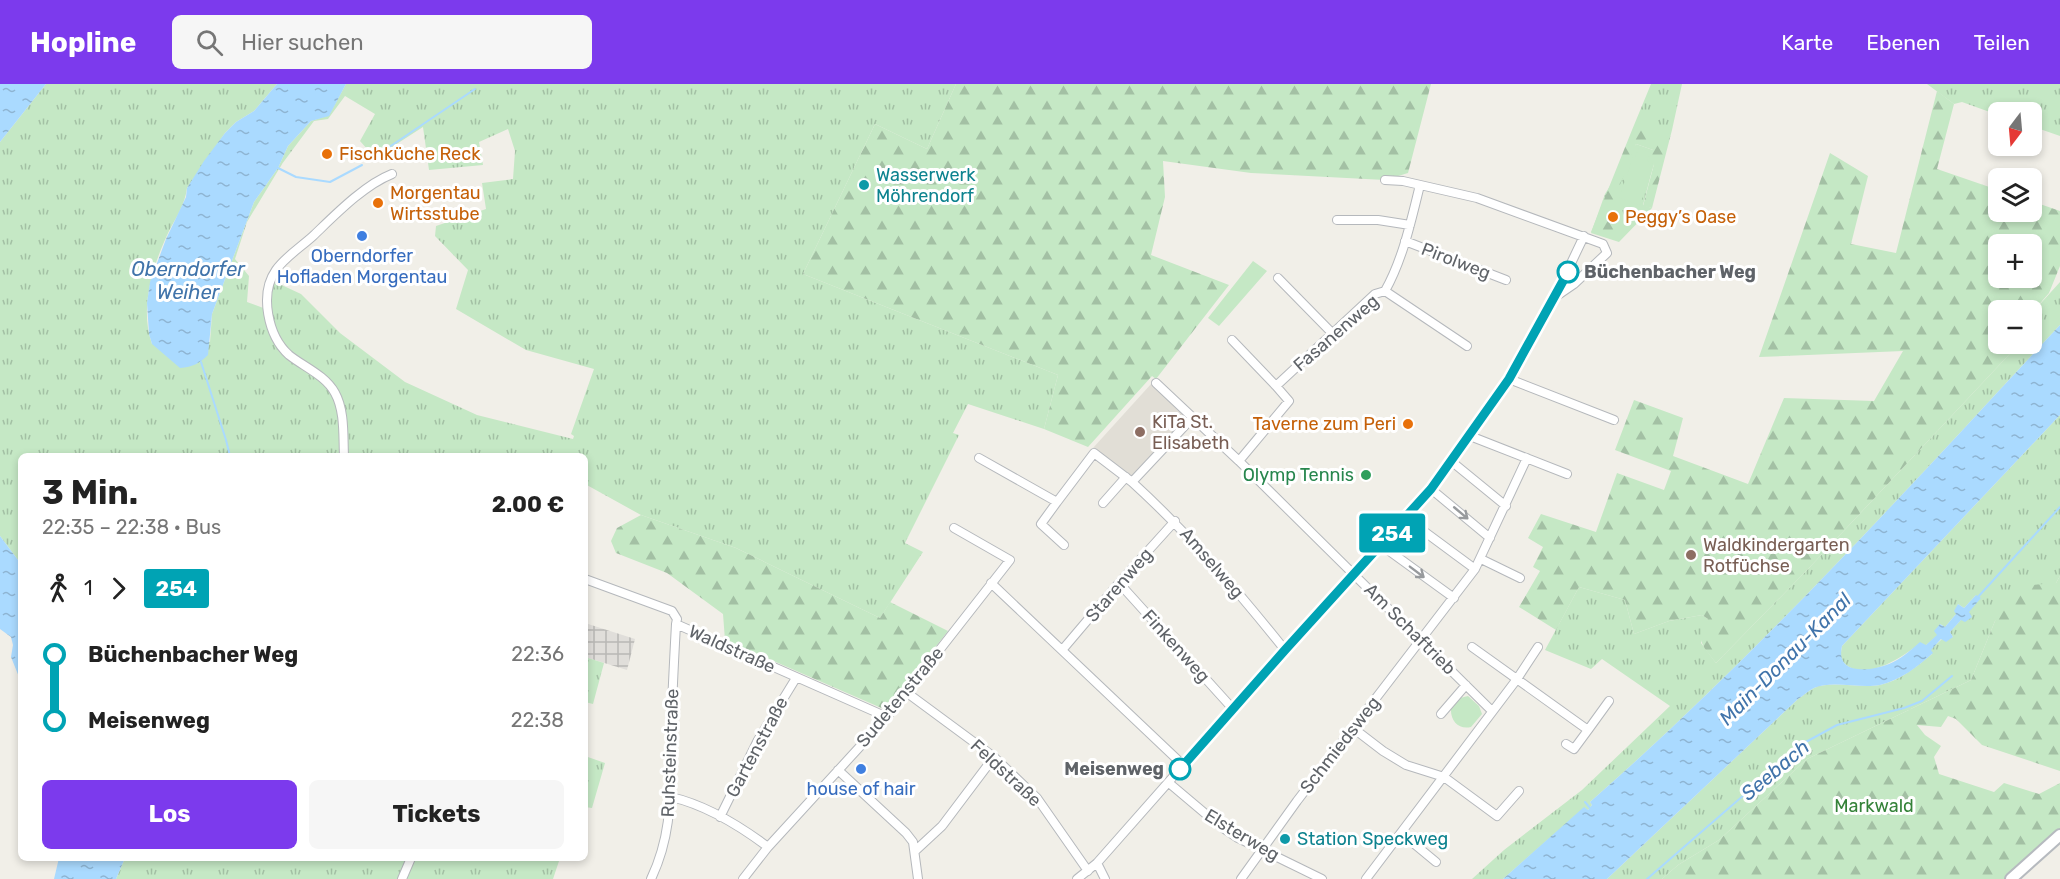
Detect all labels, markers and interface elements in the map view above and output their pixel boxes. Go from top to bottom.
search box [172,15,592,69]
text: Hopline [30,26,136,59]
icon: search [193,26,226,59]
text: Hier suchen [241,29,364,56]
text: Karte [1781,30,1833,55]
text: Ebenen [1866,30,1940,55]
text: Teilen [1973,30,2030,55]
north arrow [1988,102,2042,156]
map controls [1988,102,2042,354]
place label: Fischküche Reck [339,143,481,165]
marker: Fischküche Reck [320,147,334,161]
place label: Wasserwerk Möhrendorf [876,164,976,207]
button: layers [1988,168,2042,222]
marker: Wasserwerk Möhrendorf [857,178,871,192]
place label: Morgentau Wirtsstube [390,182,481,225]
marker: Morgentau Wirtsstube [371,196,385,210]
place label: Peggy’s Oase [1625,206,1736,228]
marker: Peggy’s Oase [1606,210,1620,224]
marker: Oberndorfer Hofladen Morgentau [355,229,369,243]
button: + [1988,234,2042,288]
street label: Pirolweg [1418,238,1494,284]
place label: Oberndorfer Hofladen Morgentau [277,245,447,288]
water label: Oberndorfer Weiher [131,257,246,304]
marker: Büchenbacher Weg [1557,261,1579,283]
place label: Büchenbacher Weg [1584,261,1756,283]
street label: Fasanenweg [1289,290,1383,376]
button: − [1988,300,2042,354]
place label: KiTa St. Elisabeth [1152,411,1230,454]
place label: Taverne zum Peri [1252,413,1396,435]
marker: Taverne zum Peri [1401,417,1415,431]
marker: KiTa St. Elisabeth [1133,425,1147,439]
place label: Olymp Tennis [1243,464,1354,486]
marker: Olymp Tennis [1359,468,1373,482]
text: 3 Min. [42,473,138,512]
text: 2.00 € [492,491,564,518]
one-way arrow [1453,507,1469,520]
line badge: 254 [1358,514,1426,552]
text: 22:35 – 22:38 · Bus [42,515,221,539]
text: 254 [1371,521,1413,546]
street label: Amselweg [1175,523,1249,603]
place label: Waldkindergarten Rotfüchse [1703,534,1850,577]
street label: Starenweg [1081,544,1157,626]
marker: Waldkindergarten Rotfüchse [1684,548,1698,562]
one-way arrow [1409,565,1425,578]
icon: walk [42,572,75,605]
icon: forward [102,572,135,605]
text: 1 [84,576,93,600]
text: 254 [156,576,197,601]
street label: Am Schaftrieb [1360,579,1460,679]
water label: Main-Donau-Kanal [1714,587,1857,730]
street label: Finkenweg [1138,605,1214,687]
street label: Waldstraße [685,620,779,678]
text: Büchenbacher Weg [88,641,298,668]
text: 22:36 [511,642,564,666]
street label: Sudetenstraße [852,642,948,752]
street label: Ruhsteinstraße [657,688,683,818]
street label: Schmiedsweg [1295,692,1385,798]
street label: Gartenstraße [721,693,793,801]
text: Meisenweg [88,707,210,734]
text: 22:38 [511,708,564,732]
street label: Feldstraße [966,735,1046,811]
water label: Seebach [1736,735,1814,805]
place label: Meisenweg [1064,758,1164,780]
marker: Meisenweg [1169,758,1191,780]
marker: house of hair [854,762,868,776]
place label: house of hair [806,778,916,800]
button: Los [42,780,297,849]
button: Tickets [309,780,564,849]
park label: Markwald [1834,795,1914,817]
street label: Elsterweg [1201,804,1283,866]
place label: Station Speckweg [1297,828,1448,850]
marker: Station Speckweg [1278,832,1292,846]

